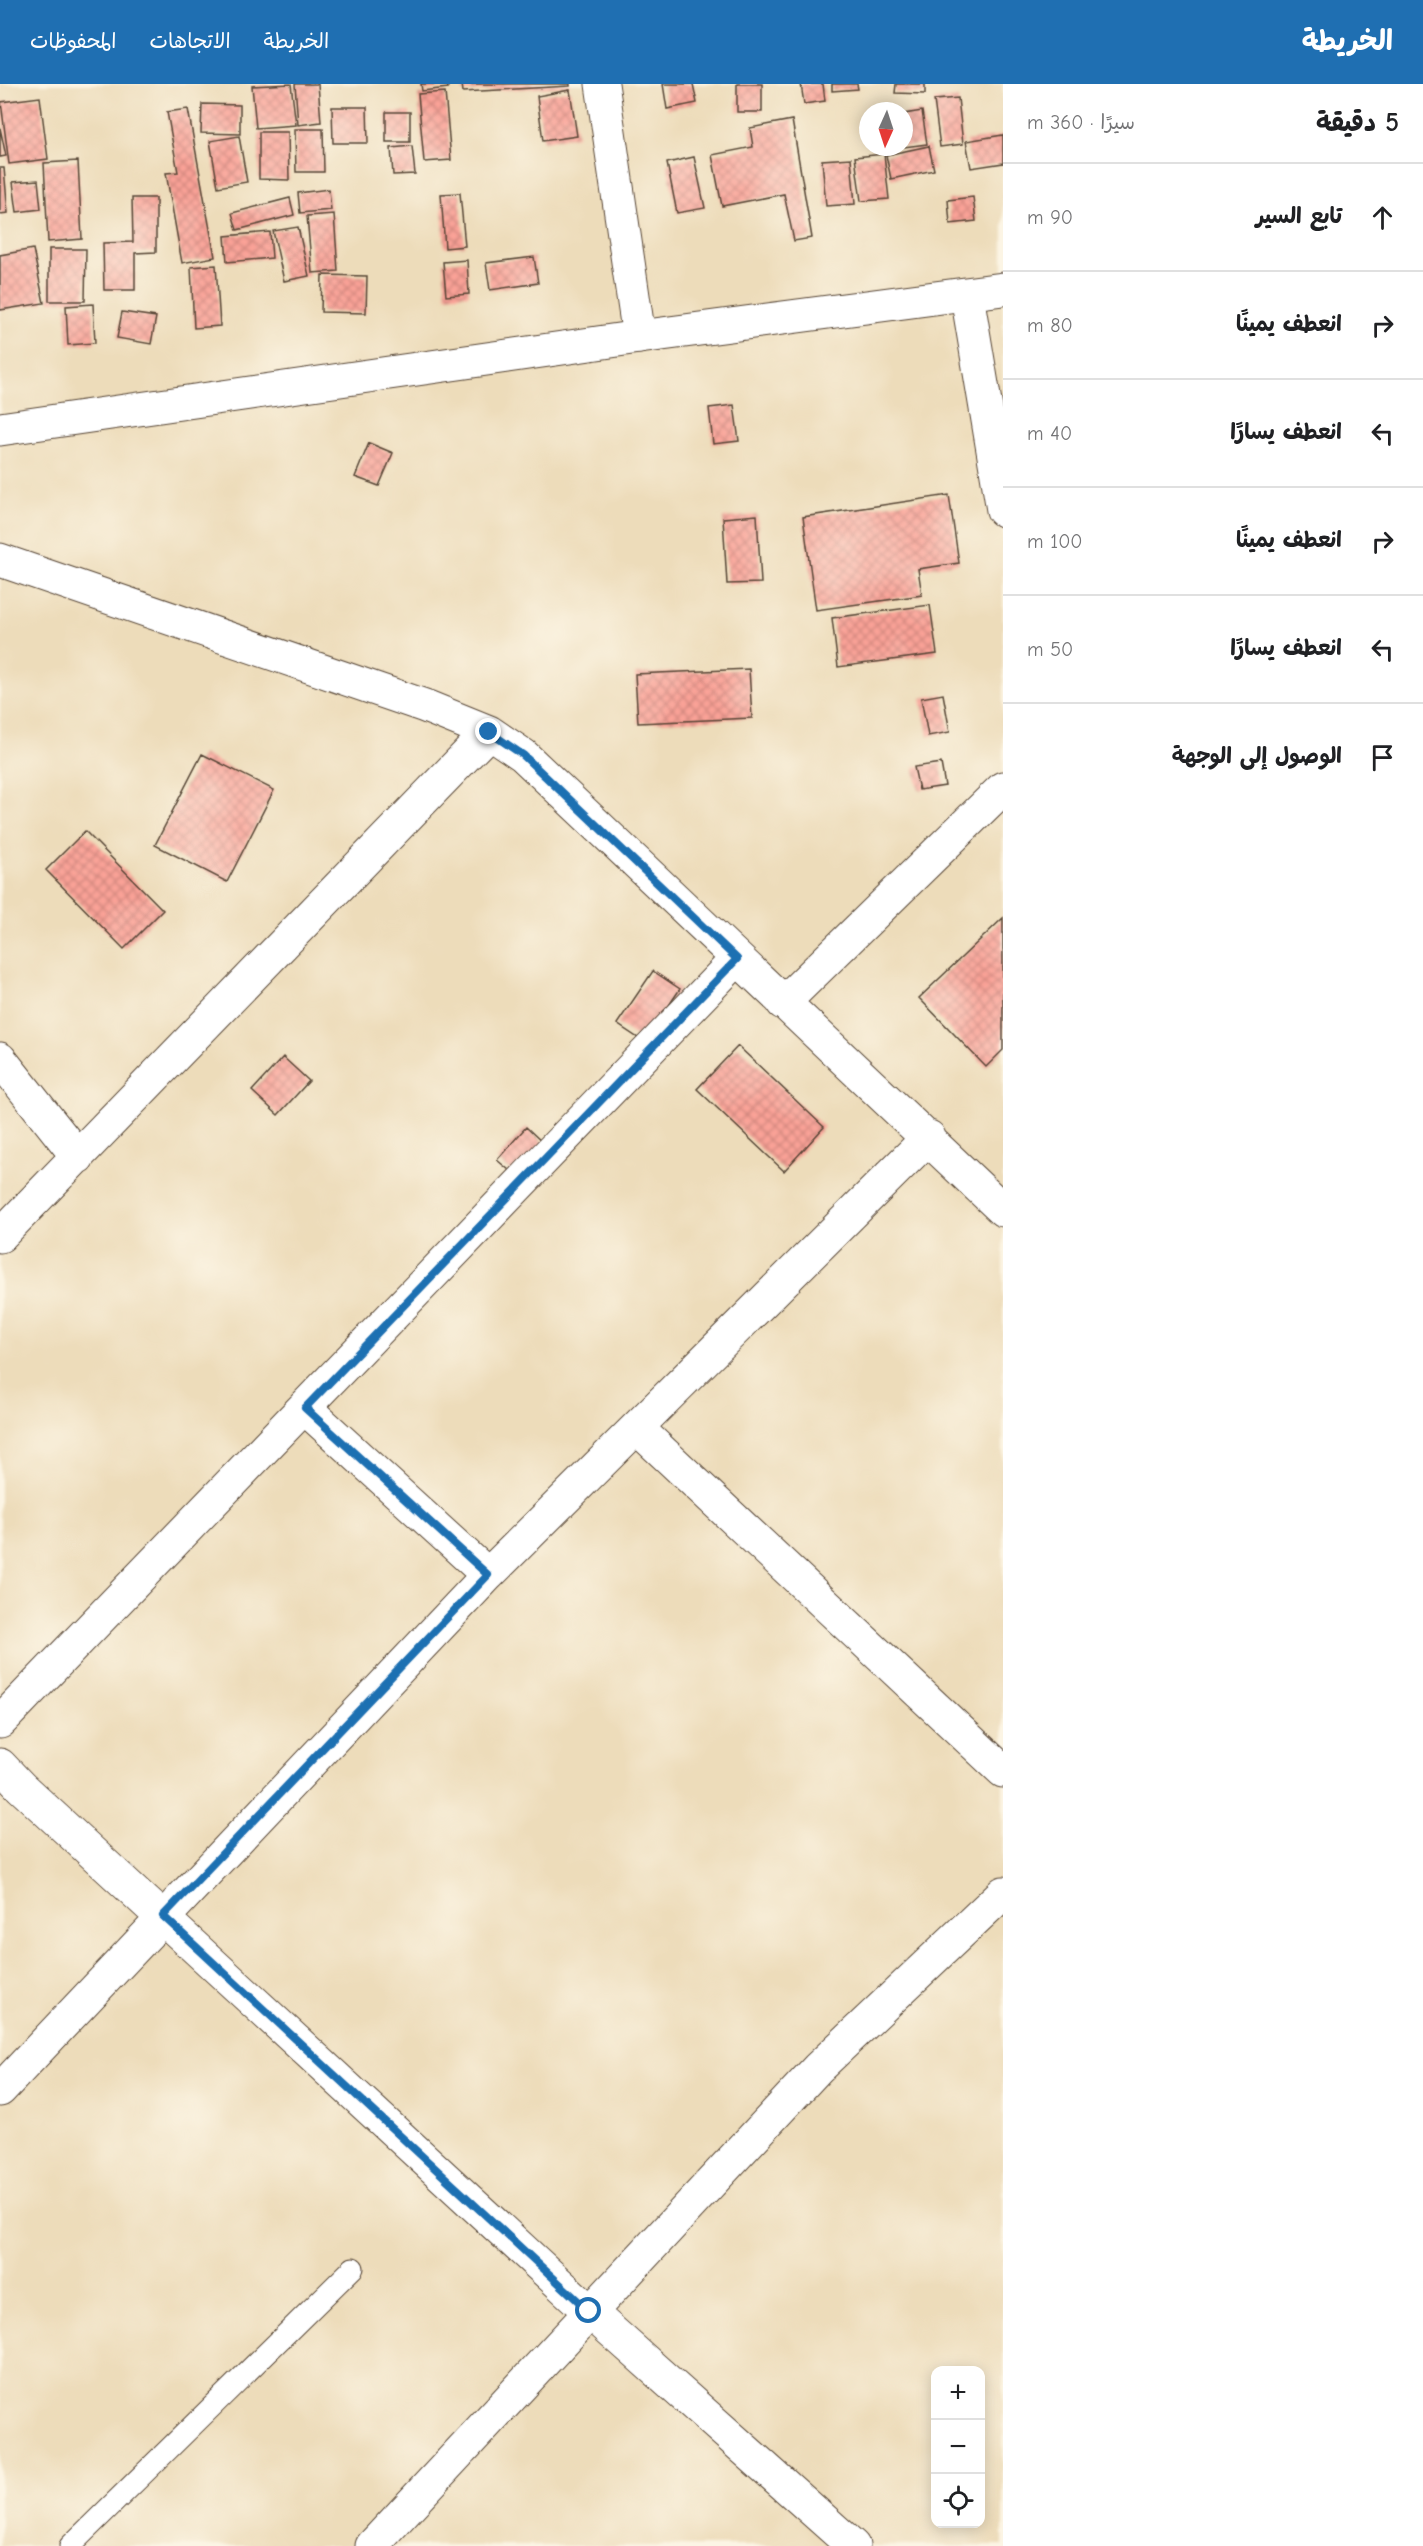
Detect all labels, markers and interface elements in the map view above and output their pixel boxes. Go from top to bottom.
text: الخريطة [1302,25,1393,57]
text: المحفوظات [30,29,116,53]
text: الاتجاهات [149,29,231,53]
text: الخريطة [264,29,329,53]
north arrow [859,102,913,156]
text: 5 دقيقة [1316,108,1399,138]
text: سيرًا · 360 m [1027,111,1135,134]
icon: ahead [1366,201,1399,234]
text: تابع السير [1256,203,1342,229]
text: 90 m [1027,206,1073,229]
icon: right [1366,309,1399,342]
text: انعطف يمينًا [1236,311,1342,337]
text: 80 m [1027,314,1073,337]
icon: left [1366,417,1399,450]
text: انعطف يسارًا [1230,419,1342,445]
text: 40 m [1027,422,1072,445]
icon: right [1366,525,1399,558]
text: انعطف يمينًا [1236,527,1342,553]
text: 100 m [1027,530,1083,553]
icon: left [1366,633,1399,666]
text: انعطف يسارًا [1230,635,1342,661]
text: 50 m [1027,638,1073,661]
route end [475,718,501,744]
icon: arrive [1366,741,1399,774]
text: الوصول إلى الوجهة [1172,743,1342,769]
route start [575,2297,601,2323]
map controls [931,2366,985,2528]
button: + [931,2366,985,2420]
button: − [931,2420,985,2474]
button: locate [931,2474,985,2528]

